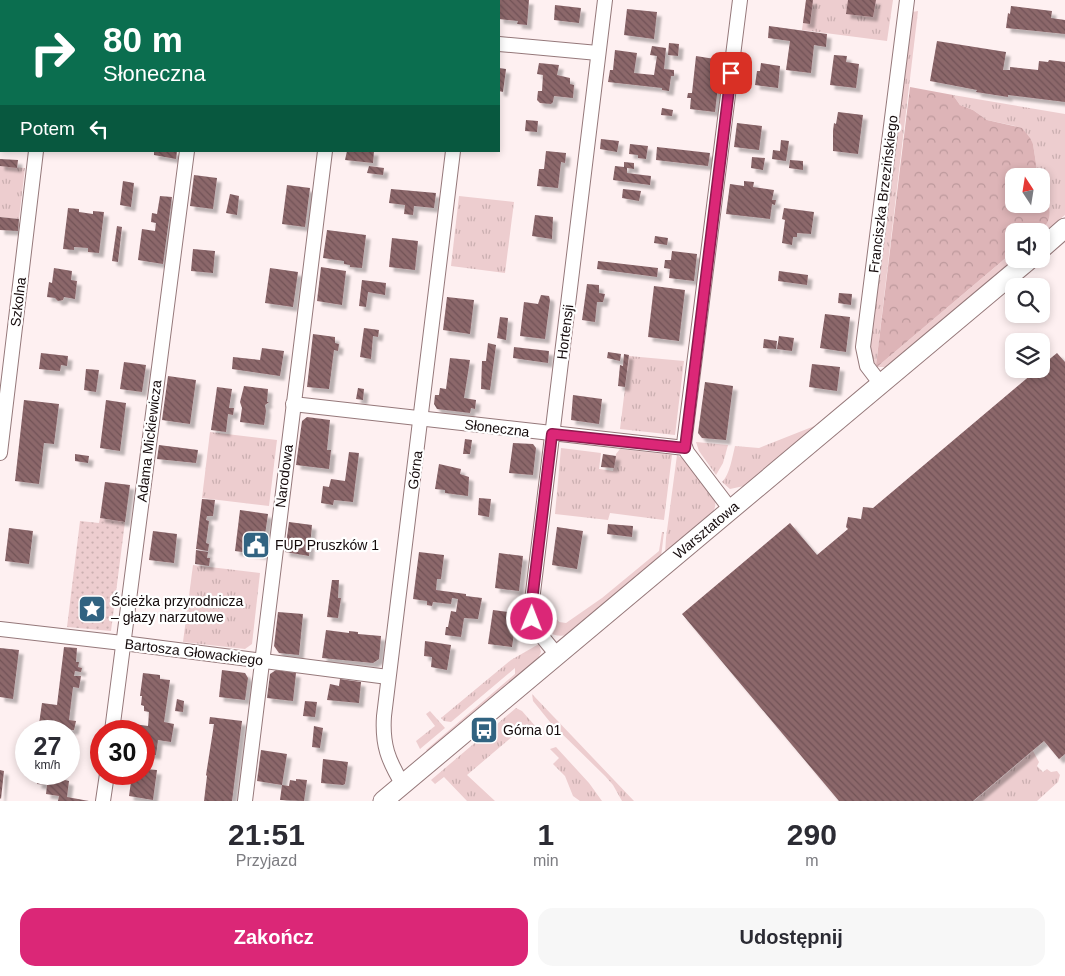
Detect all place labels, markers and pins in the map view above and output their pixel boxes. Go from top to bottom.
pin [710,52,752,94]
public building icon: FUP Pruszków 1 [241,530,271,560]
place label: FUP Pruszków 1 [275,537,379,553]
place label: Ścieżka przyrodnicza – głazy narzutowe [111,592,243,625]
place icon: Ścieżka przyrodnicza – głazy narzutowe [77,594,107,624]
bus stop icon: Górna 01 [469,715,499,745]
place label: Górna 01 [503,722,562,738]

